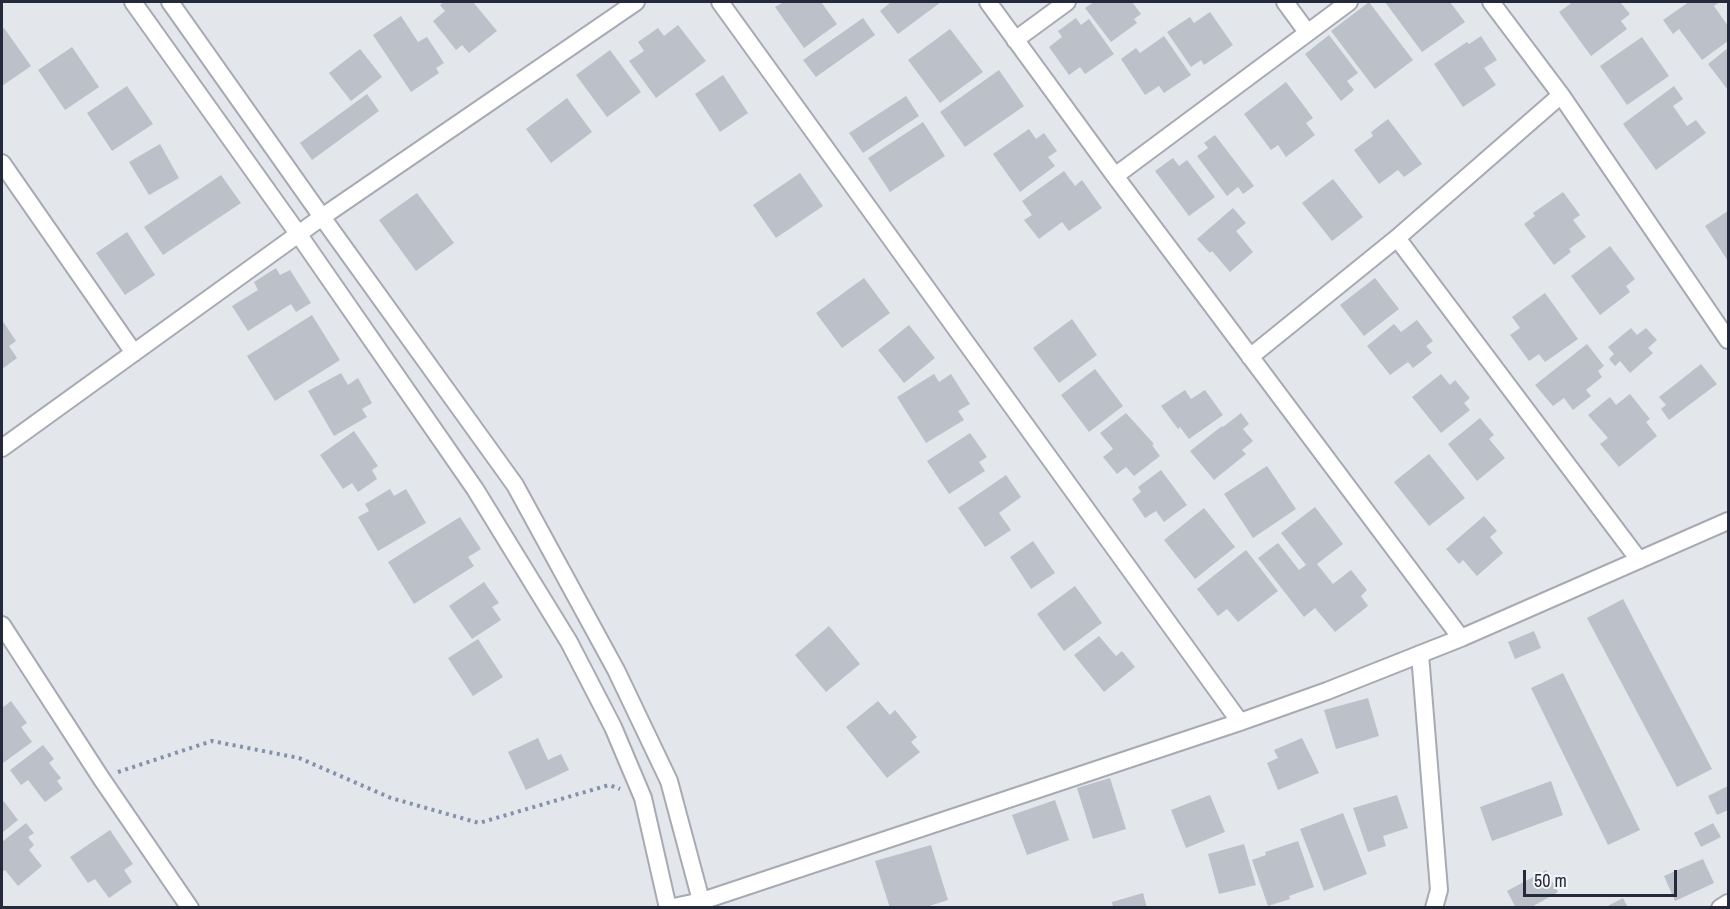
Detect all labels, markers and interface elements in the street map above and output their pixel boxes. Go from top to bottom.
scale bar [1526,858,1680,896]
text: 50 m [1534,868,1567,893]

